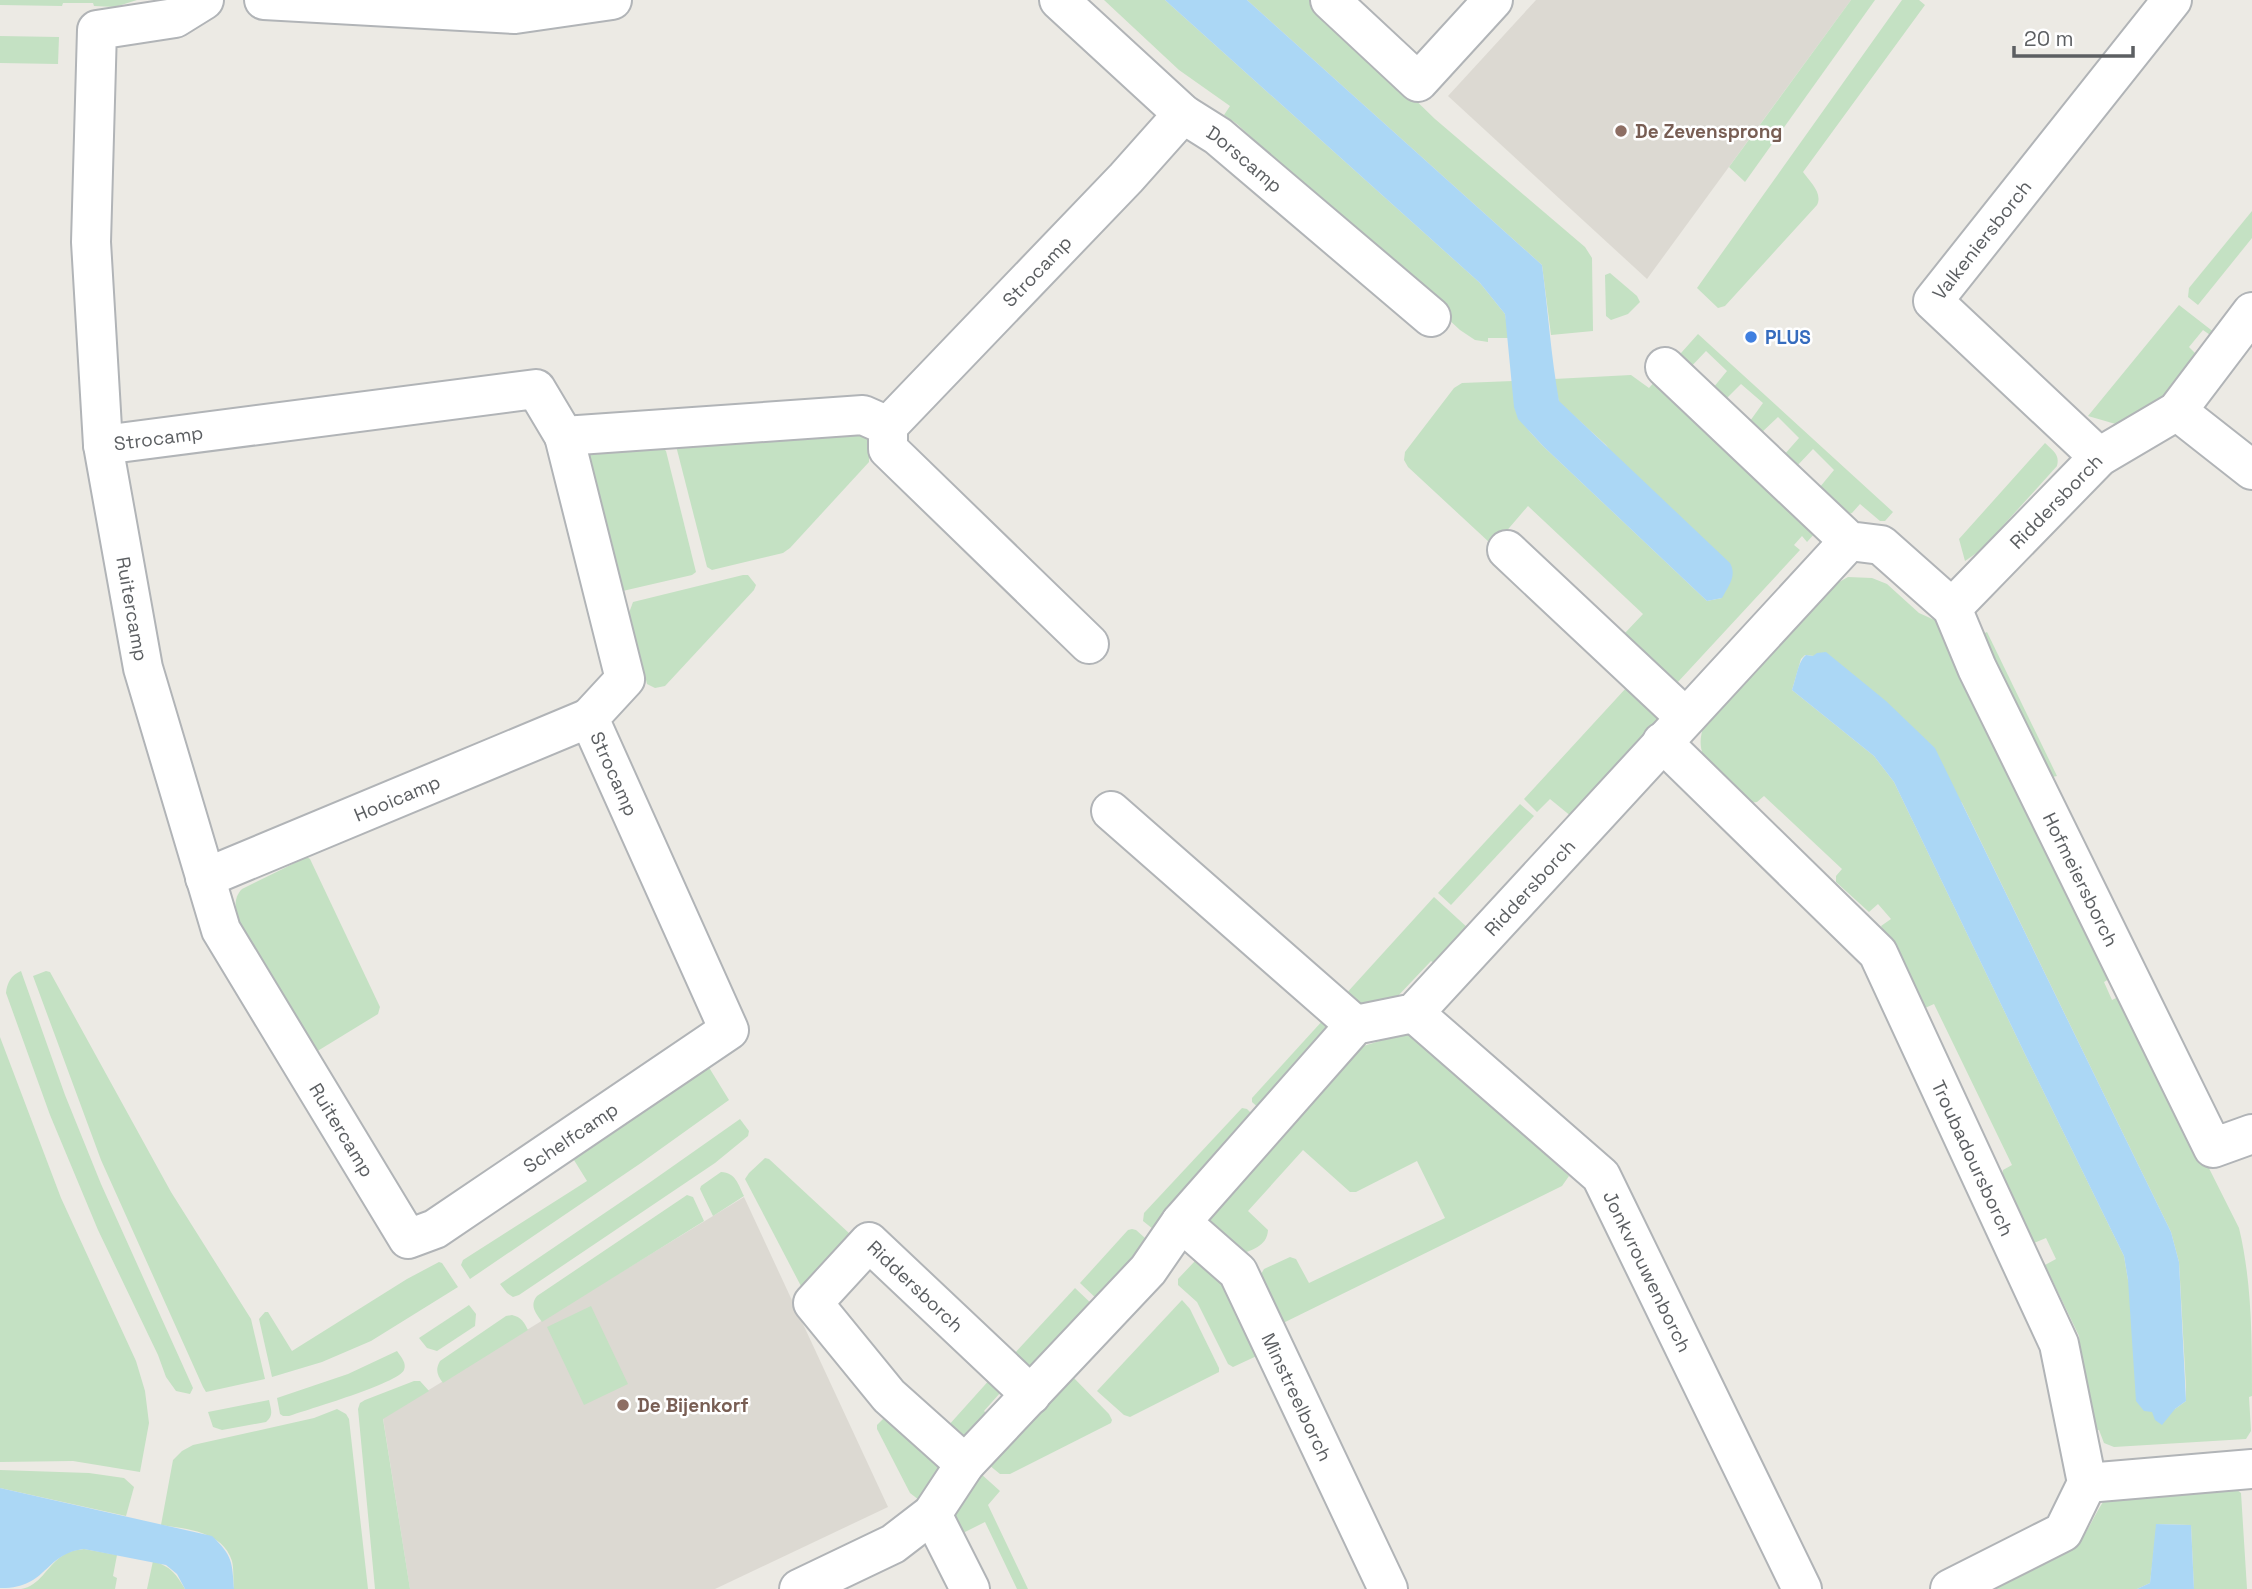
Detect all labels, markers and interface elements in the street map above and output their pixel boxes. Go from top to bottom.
scale bar [2014,14,2133,58]
text: 20 m [2024,25,2074,52]
place label: De Zevensprong [1635,119,1782,144]
street label: Dorscamp [1202,120,1288,198]
marker: De Zevensprong [1613,123,1629,139]
street label: Valkeniersborch [1926,175,2037,305]
street label: Strocamp [997,230,1077,312]
place label: PLUS [1765,325,1811,350]
marker: PLUS [1743,329,1759,345]
street label: Strocamp [112,420,205,456]
street label: Riddersborch [2004,448,2108,554]
street label: Ruitercamp [111,555,154,663]
street label: Strocamp [584,728,644,820]
street label: Hooicamp [350,769,444,827]
street label: Hofmeiersborch [2037,808,2125,951]
street label: Riddersborch [1479,834,1581,941]
street label: Troubadoursborch [1926,1076,2020,1240]
street label: Ruitercamp [304,1078,380,1182]
street label: Schelfcamp [518,1096,623,1178]
street label: Jonkvrouwenborch [1597,1186,1697,1356]
street label: Riddersborch [862,1235,969,1337]
street label: Minstreelborch [1256,1329,1338,1465]
place label: De Bijenkorf [637,1393,748,1418]
marker: De Bijenkorf [615,1397,631,1413]

